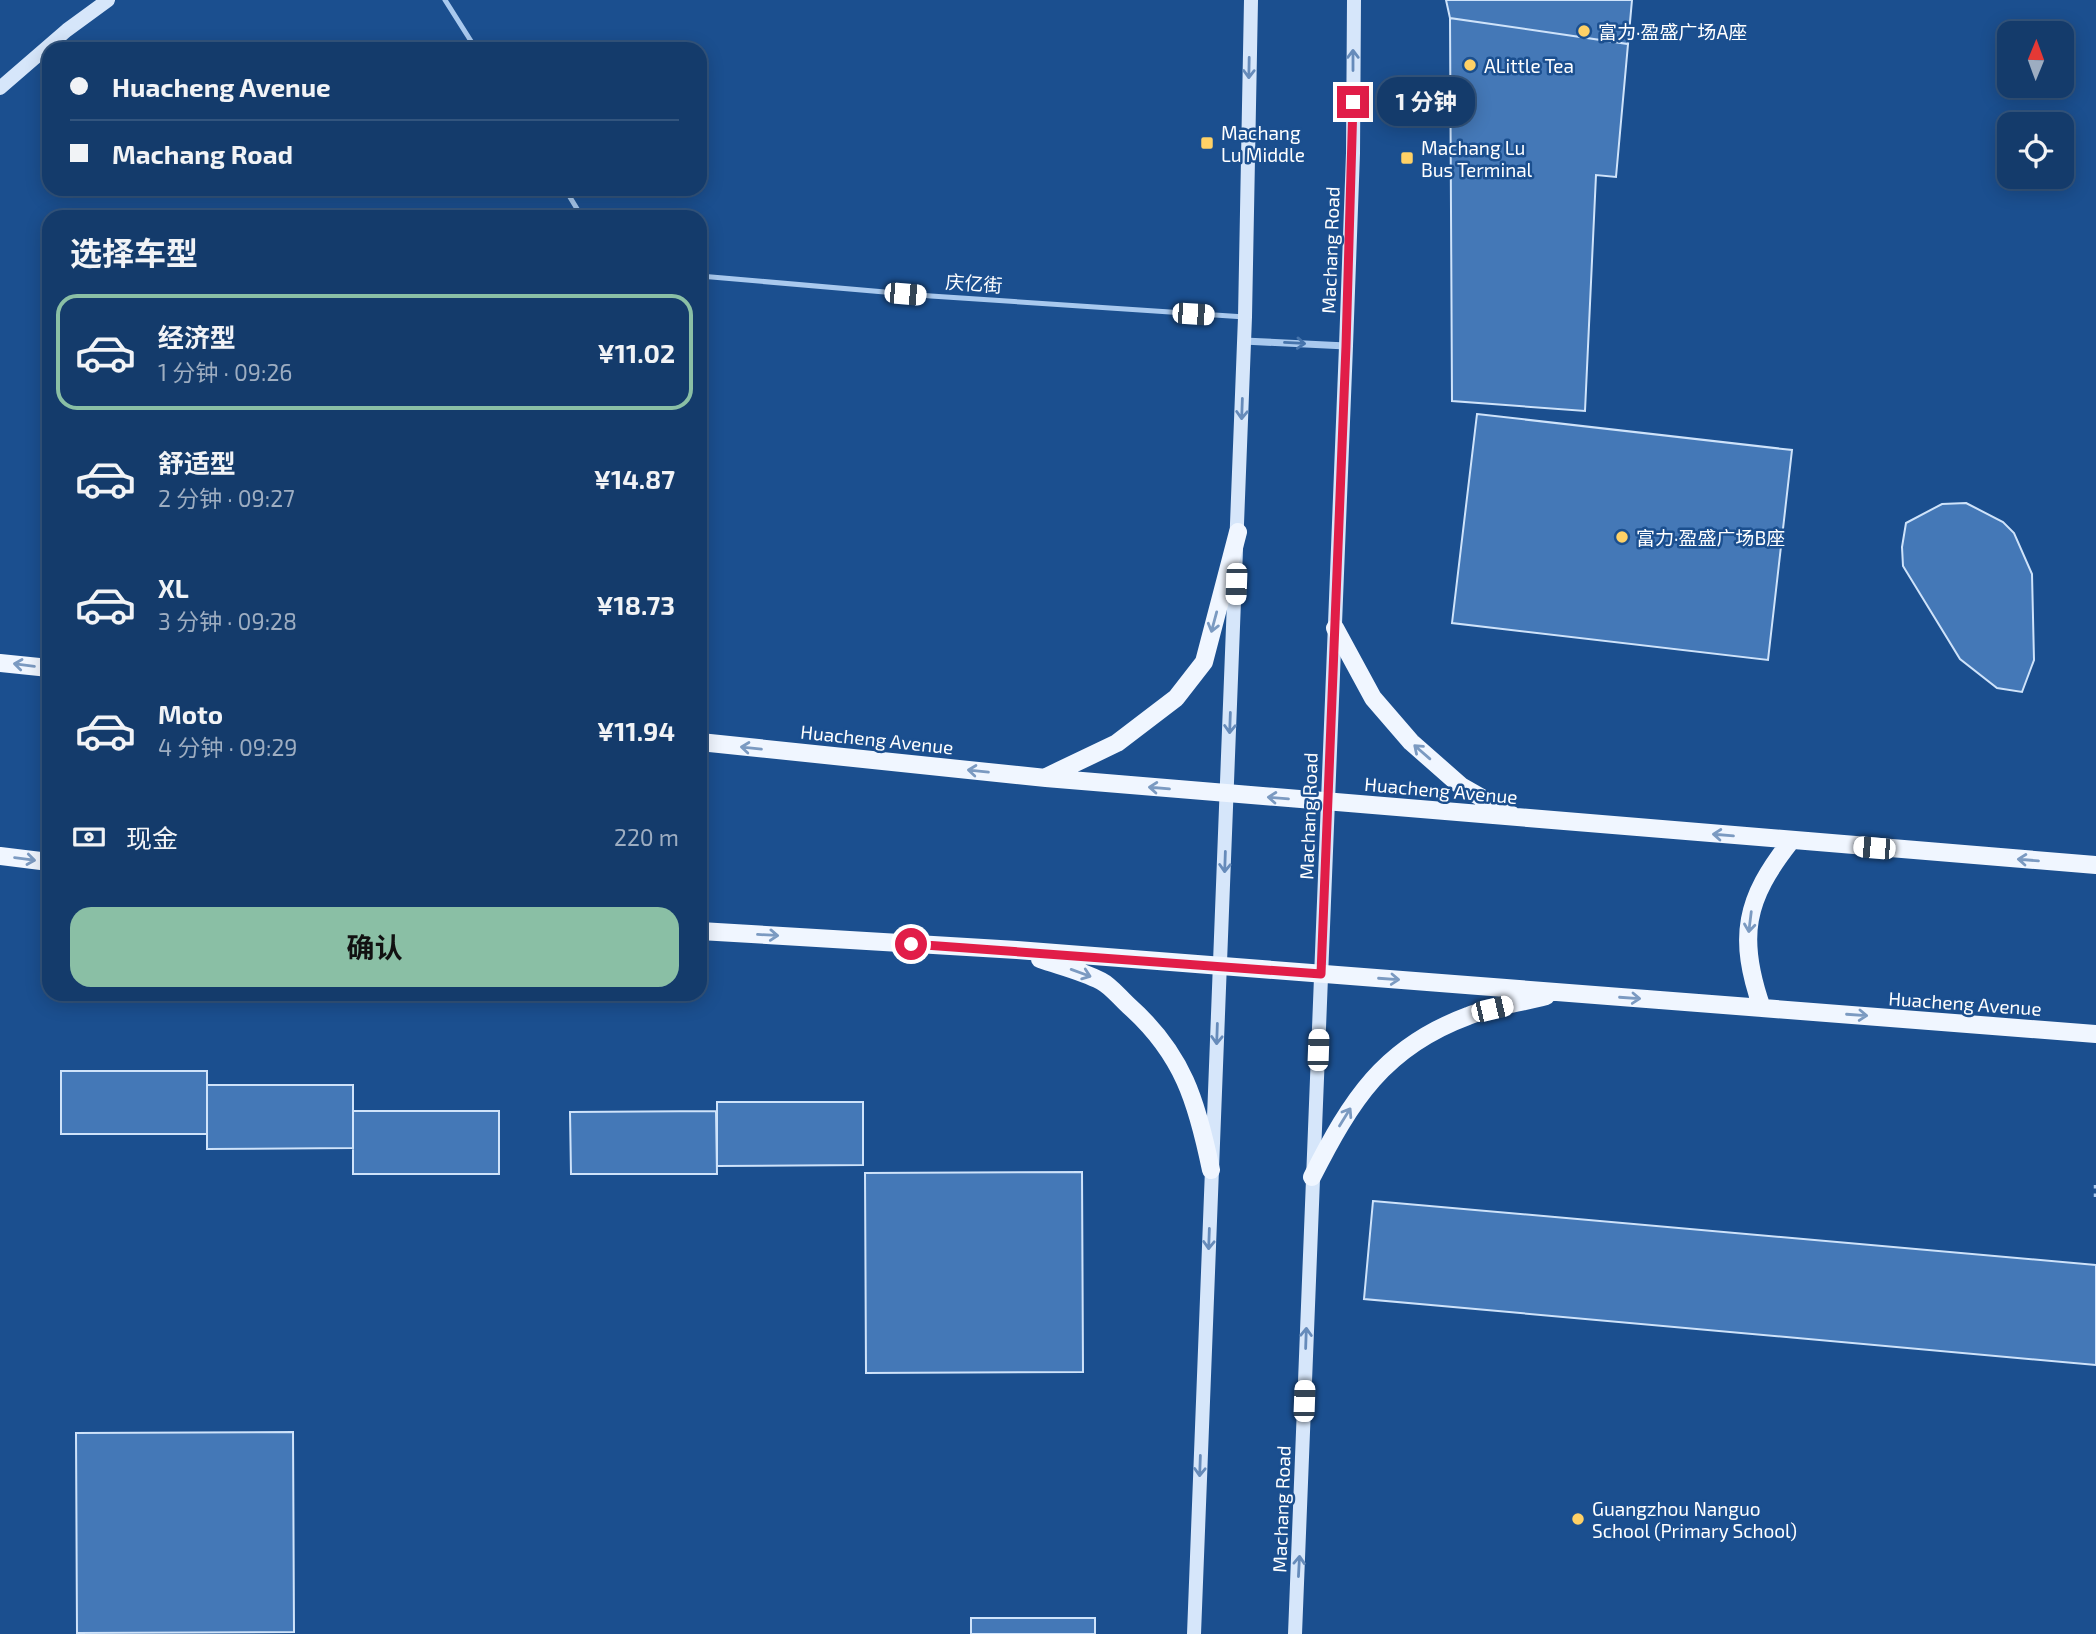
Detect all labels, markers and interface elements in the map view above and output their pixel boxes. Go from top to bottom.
place label: 富力·盈盛广场A座 [1598,20,1747,43]
north arrow [1997,21,2074,98]
map controls [1997,21,2074,189]
marker: 富力·盈盛广场A座 [1576,23,1592,39]
one-way arrow [1346,49,1360,72]
place label: ALittle Tea [1484,54,1574,77]
one-way arrow [1243,56,1256,79]
marker: ALittle Tea [1462,57,1478,73]
text: Huacheng Avenue [112,71,331,102]
callout: 1 分钟 [1378,78,1476,126]
route end [1337,86,1369,118]
text: 1 分钟 [1396,87,1456,115]
button: locate [1997,112,2074,189]
place label: Machang Lu Middle [1221,121,1305,166]
marker: Machang Lu Middle [1199,135,1215,151]
place label: Machang Lu Bus Terminal [1421,136,1533,181]
text: Machang Road [112,138,293,169]
marker: Machang Lu Bus Terminal [1399,150,1415,166]
street label: Machang Road [1316,186,1344,314]
text: 选择车型 [70,233,198,271]
street label: 庆亿街 [945,270,1003,296]
car [884,282,927,306]
car [1172,302,1215,326]
icon: car [74,321,137,384]
text: 经济型 [158,321,236,352]
text: ¥11.02 [597,337,675,368]
one-way arrow [1284,337,1307,350]
text: 1 分钟 · 09:26 [158,358,293,386]
one-way arrow [1235,397,1249,420]
icon: car [74,447,137,510]
text: 舒适型 [158,447,236,478]
text: ¥14.87 [594,463,675,494]
text: 2 分钟 · 09:27 [158,484,295,512]
place label: 富力·盈盛广场B座 [1636,526,1785,549]
marker: 富力·盈盛广场B座 [1614,529,1630,545]
car [1225,563,1248,605]
text: XL [158,572,189,603]
icon: car [74,573,137,636]
text: ¥18.73 [596,589,675,620]
text: 3 分钟 · 09:28 [158,607,297,635]
one-way arrow [1207,610,1220,633]
one-way arrow [14,659,36,672]
text: Moto [158,698,223,729]
icon: car [74,699,137,762]
one-way arrow [1224,711,1237,734]
text: ¥11.94 [597,715,675,746]
street label: Huacheng Avenue [799,720,955,758]
text: 4 分钟 · 09:29 [158,733,298,761]
one-way arrow [740,741,763,754]
one-way arrow [1413,744,1431,760]
street label: Machang Road [1294,752,1322,880]
one-way arrow [967,764,989,777]
street label: Huacheng Avenue [1364,772,1518,808]
one-way arrow [1149,781,1171,794]
one-way arrow [1267,791,1289,804]
icon: cash [70,818,108,856]
text: 现金 [126,822,178,853]
text: 220 m [614,823,679,851]
one-way arrow [1712,828,1735,841]
car [1853,836,1896,860]
one-way arrow [1218,850,1231,873]
one-way arrow [13,853,35,866]
one-way arrow [2017,853,2040,866]
button: 确认 [70,907,679,987]
one-way arrow [1743,910,1756,933]
route start [895,928,927,960]
one-way arrow [756,929,779,942]
one-way arrow [1070,968,1092,981]
one-way arrow [1377,973,1400,986]
street label: Huacheng Avenue [1888,986,2042,1020]
one-way arrow [1619,992,1641,1005]
car [1470,994,1515,1024]
one-way arrow [1845,1009,1868,1022]
one-way arrow [1211,1023,1224,1046]
car [1307,1029,1330,1071]
one-way arrow [1338,1107,1352,1127]
one-way arrow [1202,1227,1215,1250]
one-way arrow [1300,1327,1313,1350]
car [1293,1380,1316,1422]
street label: Machang Road [1267,1445,1295,1573]
one-way arrow [1194,1454,1207,1477]
place label: Guangzhou Nanguo School (Primary School) [1592,1497,1797,1542]
marker: Guangzhou Nanguo School (Primary School) [1570,1511,1586,1527]
one-way arrow [1292,1555,1305,1578]

